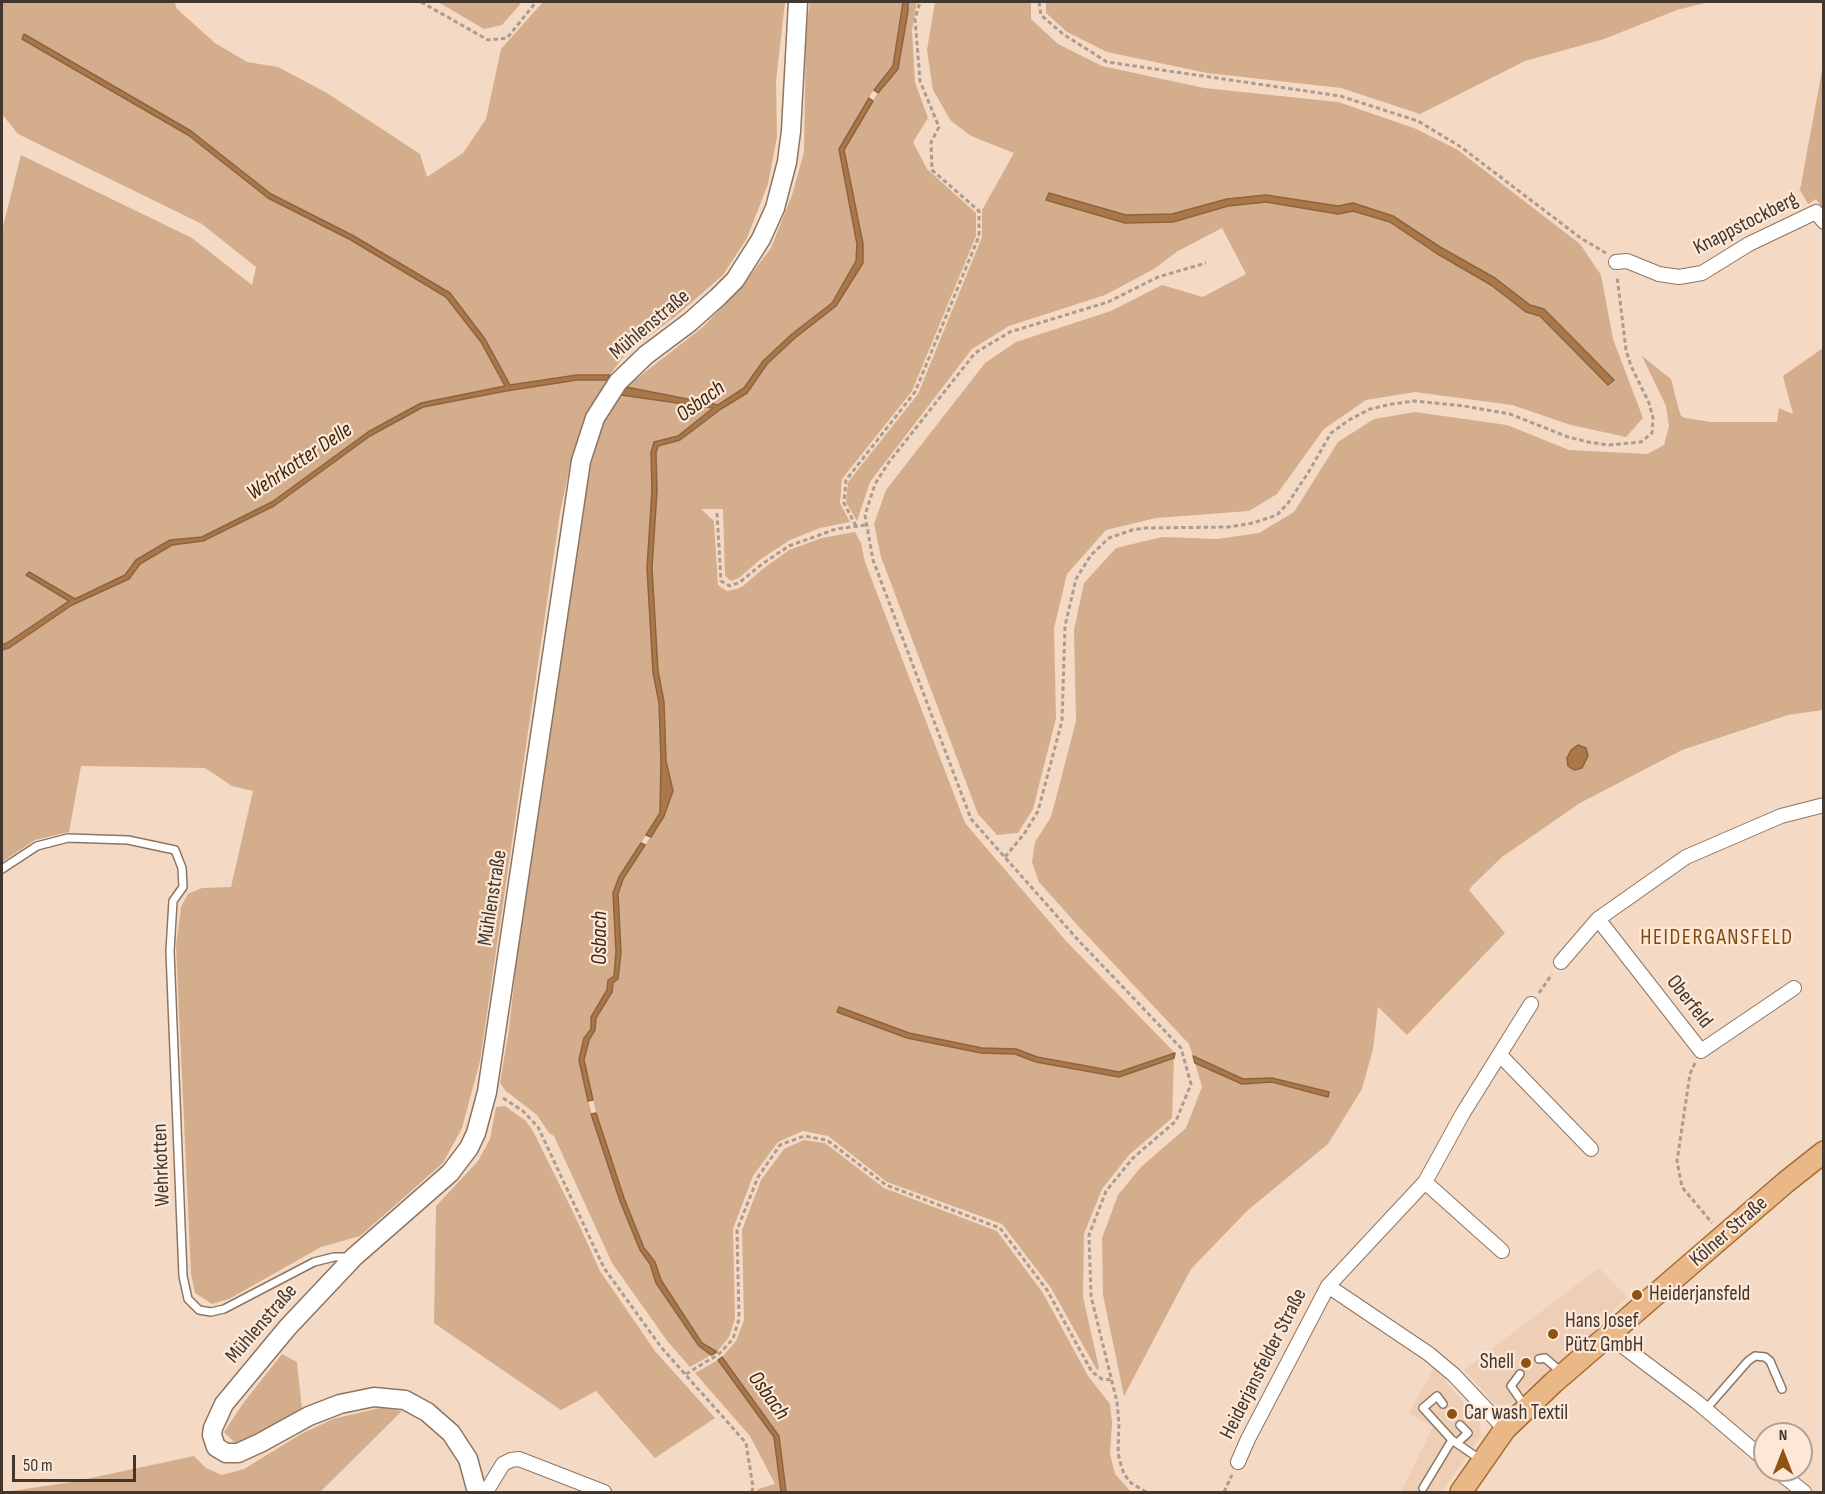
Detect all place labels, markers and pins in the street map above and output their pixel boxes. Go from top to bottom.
place label: Heiderjansfeld [1649,1282,1750,1308]
marker: Heiderjansfeld [1630,1288,1644,1302]
place label: Hans Josef Pütz GmbH [1565,1309,1643,1359]
marker: Hans Josef Pütz GmbH [1546,1327,1560,1341]
place label: Shell [1480,1350,1514,1376]
marker: Shell [1519,1356,1533,1370]
place label: Car wash Textil [1464,1401,1568,1427]
marker: Car wash Textil [1445,1407,1459,1421]

